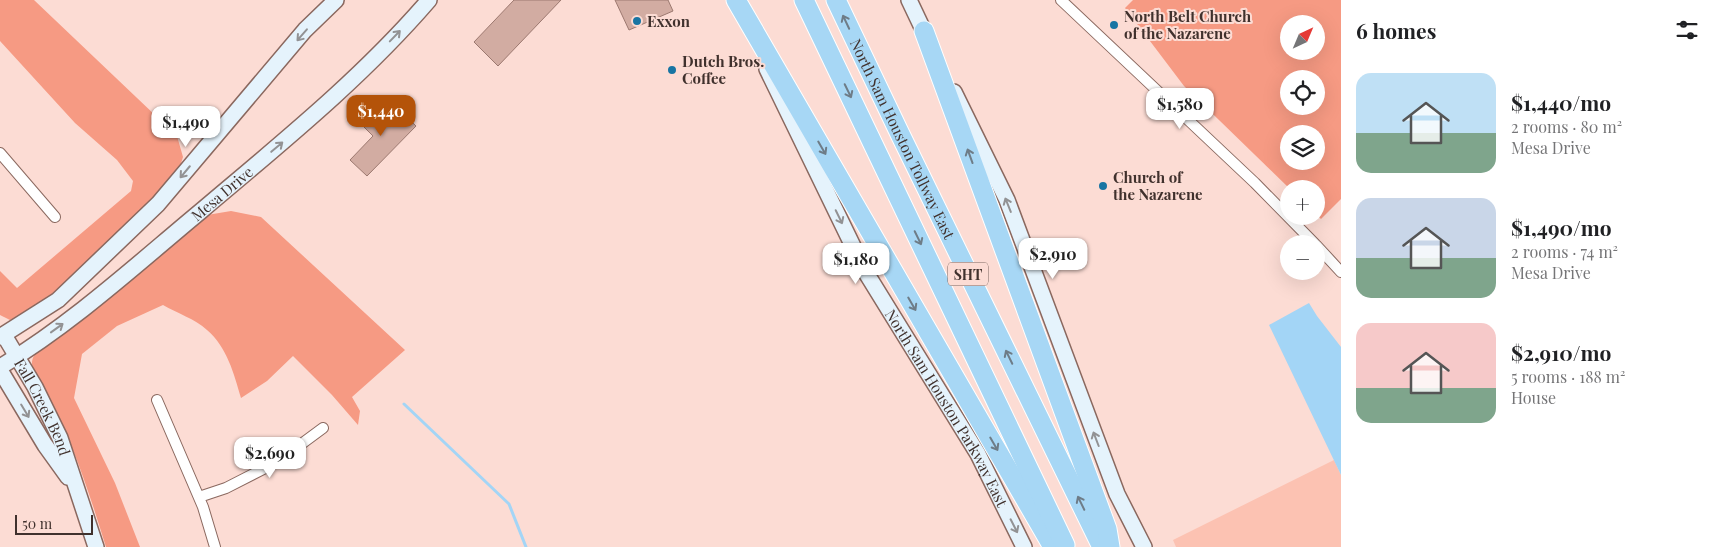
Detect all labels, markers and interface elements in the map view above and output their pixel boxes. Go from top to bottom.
place label: North Belt Church of the Nazarene [1124,6,1251,43]
place label: Exxon [647,11,691,31]
marker: Exxon [631,15,643,27]
one-way arrow [841,15,851,30]
north arrow [1280,15,1325,60]
map controls [1280,15,1325,280]
text: 6 homes [1356,16,1436,44]
icon: filters [1673,16,1701,44]
marker: North Belt Church of the Nazarene [1108,19,1120,31]
one-way arrow [296,28,307,41]
one-way arrow [389,31,401,43]
street label: North Sam Houston Tollway East [846,35,960,243]
place label: Dutch Bros. Coffee [682,51,764,88]
marker: Dutch Bros. Coffee [666,64,678,76]
button: locate [1280,70,1325,115]
one-way arrow [844,83,853,98]
pin: $1,580 [1139,88,1221,130]
text: $1,440/mo [1511,88,1611,116]
text: $1,580 [1157,93,1203,114]
icon: home [1396,93,1456,153]
pin: $1,440 [340,94,422,137]
text: $1,440 [358,100,404,121]
pin: $1,490 [145,106,227,148]
text: $1,490 [162,111,210,132]
text: 2 rooms · 80 m² [1511,116,1622,137]
button: layers [1280,125,1325,170]
text: Mesa Drive [1511,137,1591,158]
one-way arrow [270,141,283,153]
one-way arrow [817,141,827,155]
one-way arrow [965,148,974,164]
street label: Mesa Drive [187,162,257,225]
one-way arrow [180,165,191,178]
place label: Church of the Nazarene [1112,167,1203,204]
marker: Church of the Nazarene [1097,180,1109,192]
button: + [1280,180,1325,225]
one-way arrow [1003,197,1012,212]
one-way arrow [835,209,844,224]
text: $1,490/mo [1511,213,1612,241]
icon: home [1396,218,1456,278]
one-way arrow [914,230,923,245]
button: − [1280,235,1325,280]
pin: $2,910 [1012,238,1094,280]
text: 2 rooms · 74 m² [1511,241,1618,262]
pin: $1,180 [815,242,897,285]
text: $2,910 [1029,243,1077,264]
text: $1,180 [833,248,879,269]
road number: SHT [948,262,988,286]
text: Mesa Drive [1511,262,1591,283]
one-way arrow [908,296,918,310]
street label: North Sam Houston Parkway East [881,305,1013,511]
one-way arrow [50,323,64,333]
text: $2,910/mo [1511,338,1611,366]
icon: home [1396,343,1456,403]
one-way arrow [1004,350,1013,365]
street label: Fall Creek Bend [10,355,75,458]
text: 5 rooms · 188 m² [1511,366,1625,387]
text: House [1511,387,1556,408]
one-way arrow [21,404,31,418]
one-way arrow [1091,431,1100,447]
pin: $2,690 [229,436,311,479]
one-way arrow [989,437,999,451]
text: $2,690 [245,442,295,463]
one-way arrow [1075,496,1085,511]
scale bar [15,512,92,535]
text: 50 m [22,514,52,533]
one-way arrow [1009,518,1019,533]

